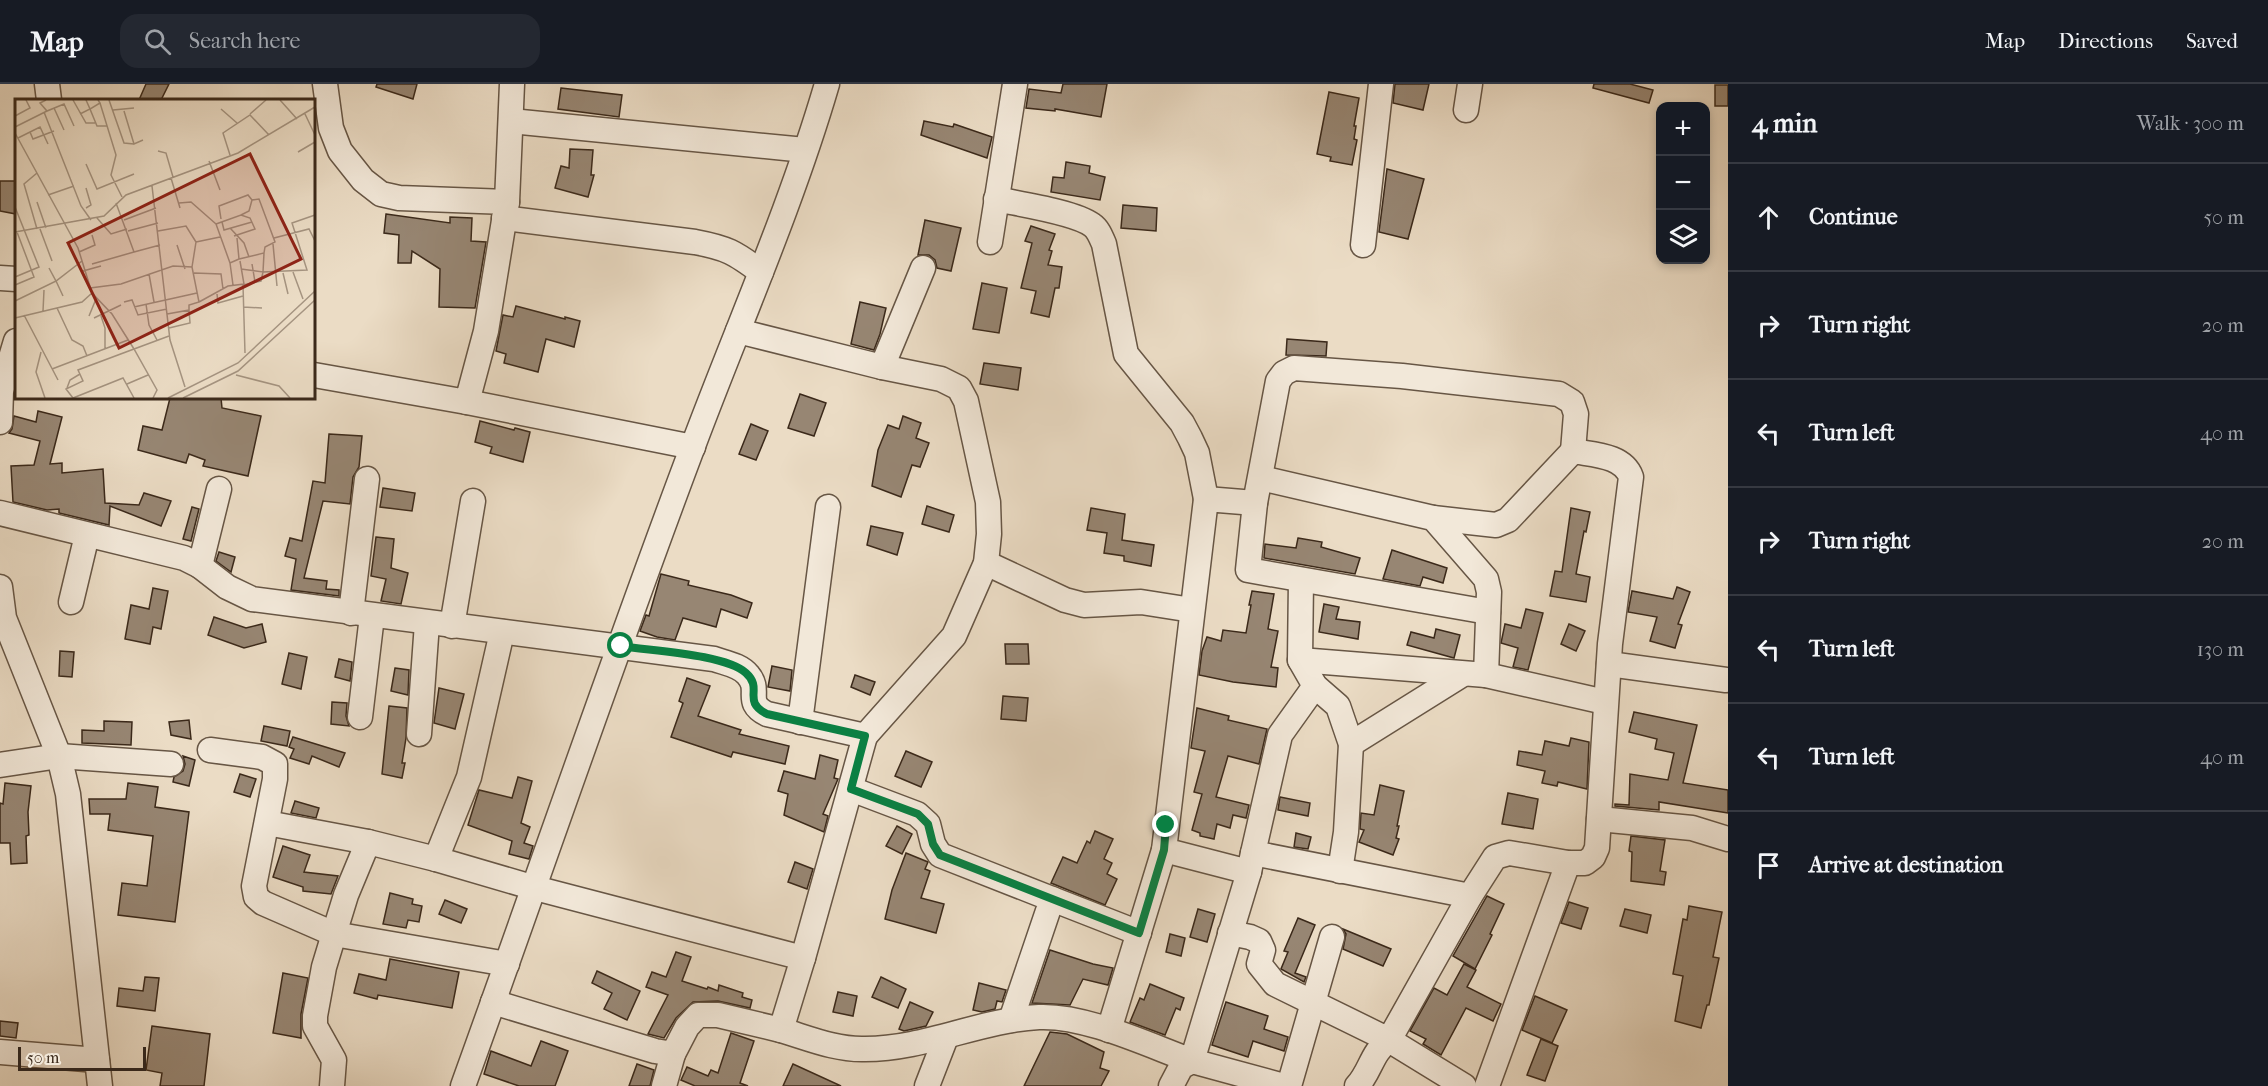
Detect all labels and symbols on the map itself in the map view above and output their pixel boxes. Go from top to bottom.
inset map [15,99,315,399]
route start [607,632,633,658]
route end [1152,811,1178,837]
scale bar [18,1044,146,1072]

